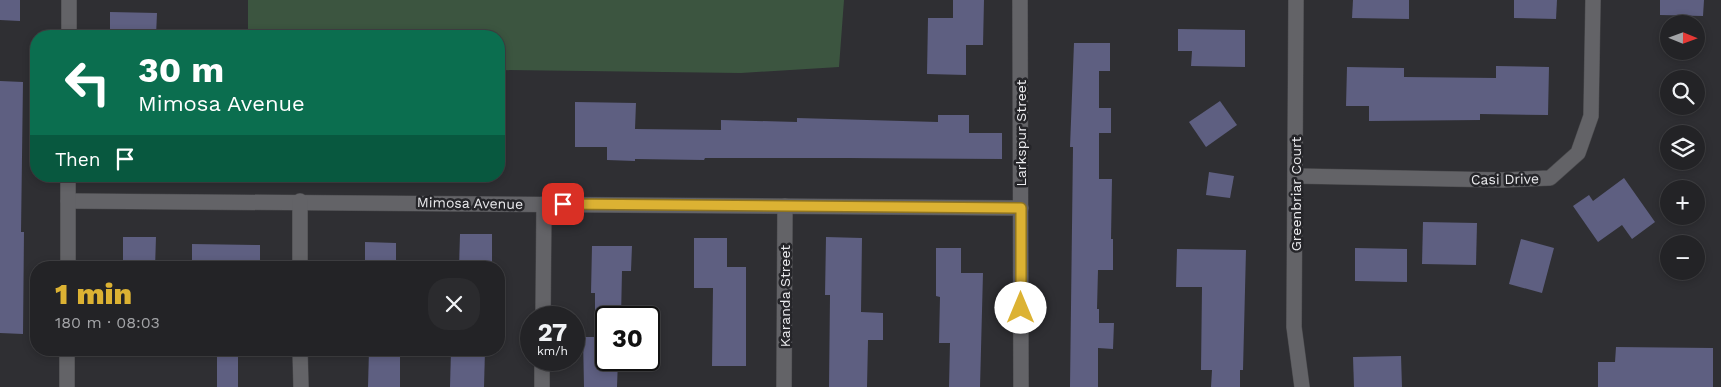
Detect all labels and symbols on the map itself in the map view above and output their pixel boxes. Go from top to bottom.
north arrow [1660,15,1705,60]
street label: Larkspur Street [1013,79,1029,186]
street label: Greenbriar Court [1288,137,1304,251]
street label: Casi Drive [1471,170,1539,188]
pin [542,183,584,225]
street label: Mimosa Avenue [417,194,523,212]
street label: Karanda Street [777,245,793,347]
position arrow [994,281,1046,333]
speed limit sign: 30 [595,306,660,371]

